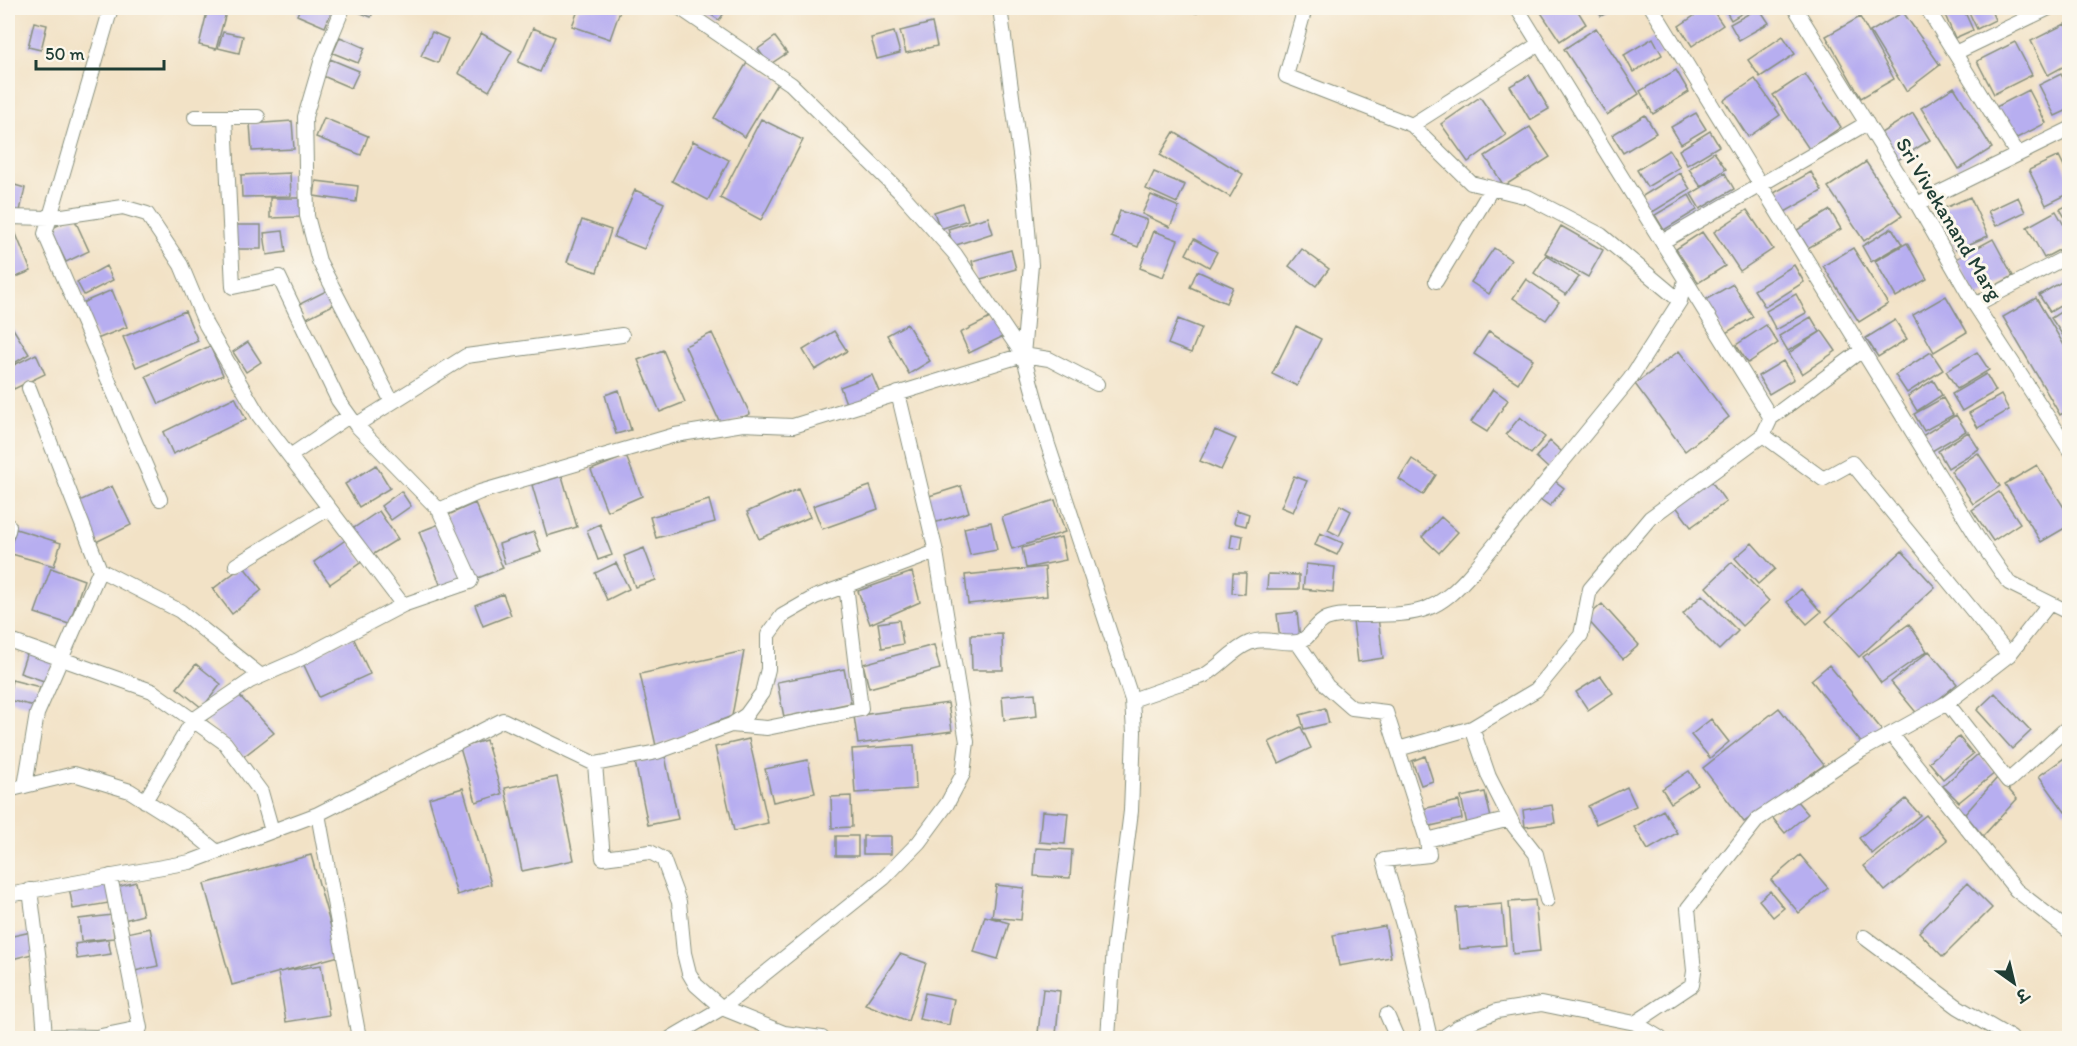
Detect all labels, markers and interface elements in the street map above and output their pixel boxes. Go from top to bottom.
scale bar [36,33,164,71]
text: 50 m [45,43,85,65]
street label: Sri Vivekanand Marg [1891,133,2008,305]
north arrow [1984,953,2044,1013]
text: उ [2011,983,2033,1007]

